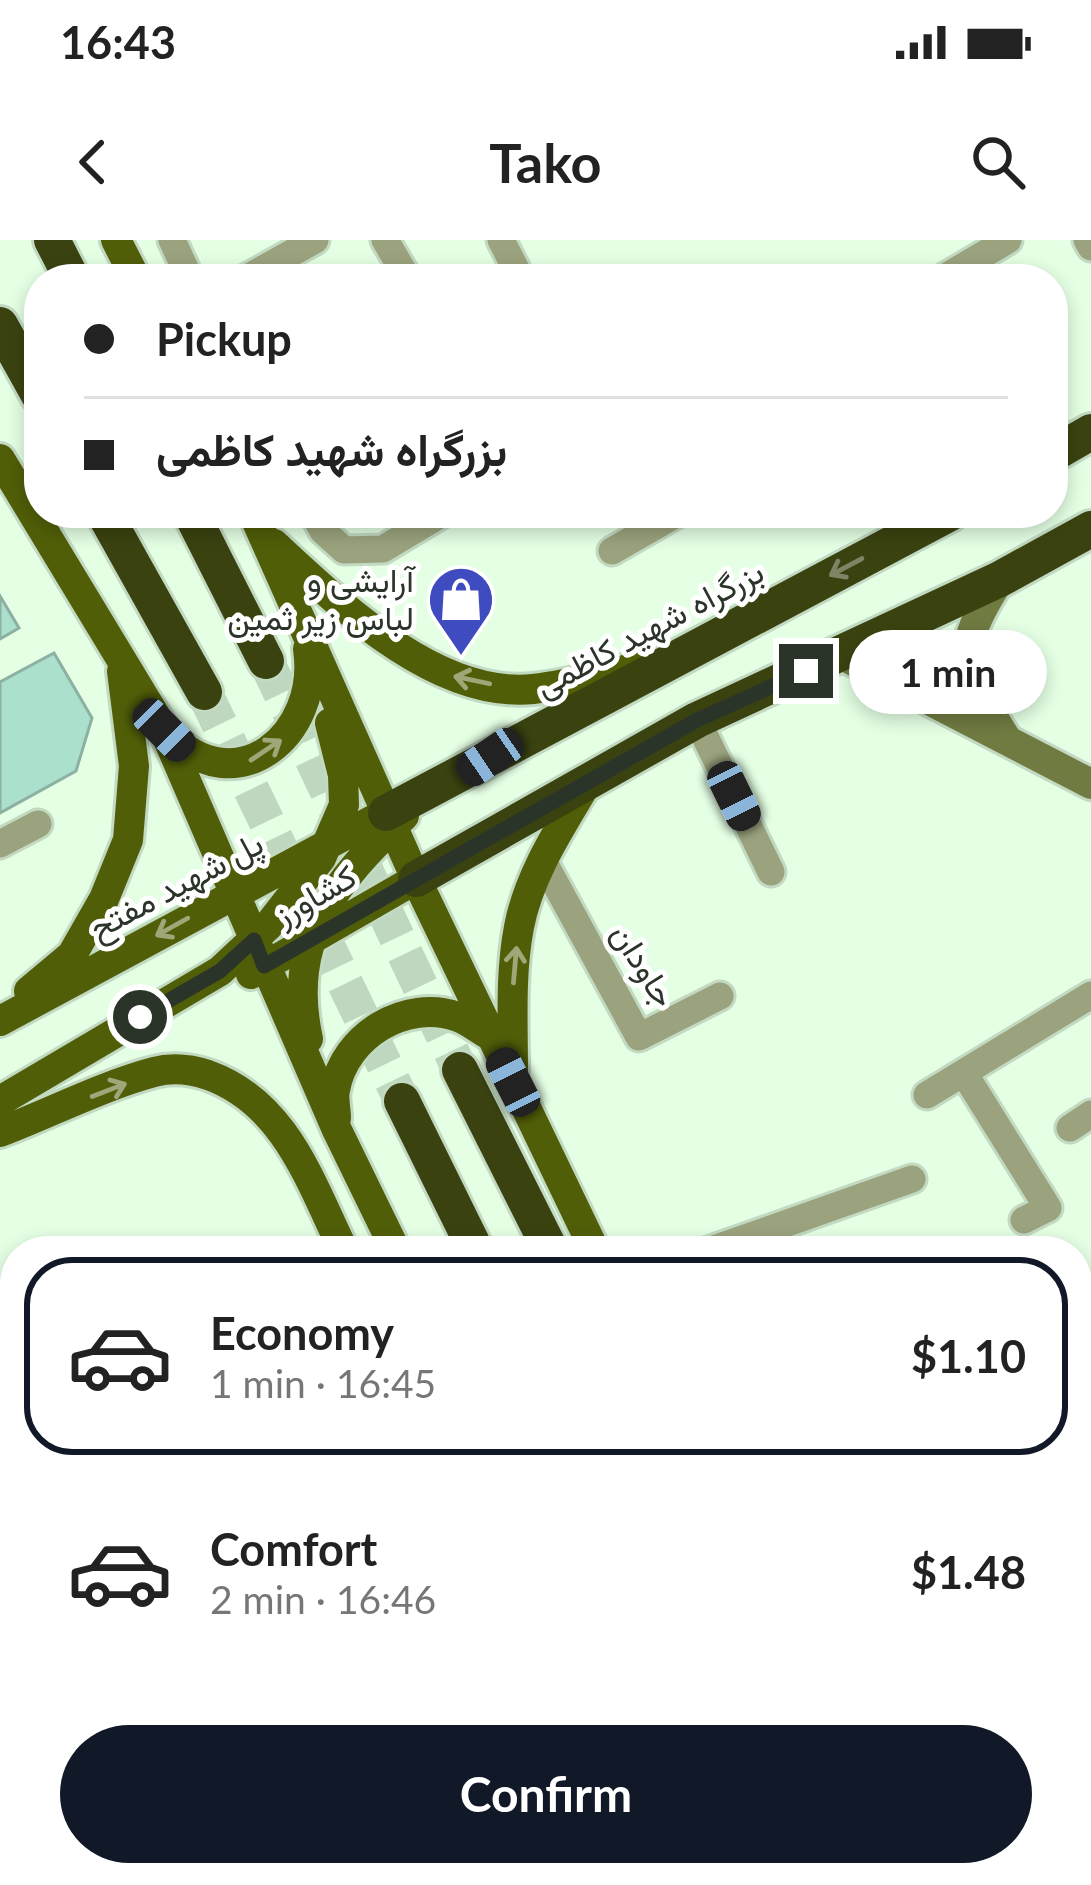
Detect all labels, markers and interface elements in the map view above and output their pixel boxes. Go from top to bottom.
text: 16:43 [60,15,176,69]
icon: back [60,129,126,195]
icon: search [965,129,1031,195]
text: Tako [489,130,602,195]
text: Pickup [156,312,292,366]
text: بزرگراه شهید کاظمی [156,422,507,476]
street label: بزرگراه شهید کاظمی [528,550,770,706]
one-way arrow [829,557,865,580]
place label: آرایشی و لباس زیر ثمین [227,559,416,639]
shop icon: آرایشی و لباس زیر ثمین [426,564,496,658]
callout: 1 min [848,629,1046,713]
route end [779,644,833,698]
text: 1 min [900,649,996,695]
one-way arrow [453,668,491,691]
car [126,692,202,768]
car [450,722,530,792]
one-way arrow [249,738,282,763]
car [702,756,766,836]
street label: پل شهید مفتح [82,822,271,950]
street label: کشاورز [266,855,364,936]
street label: جاودان [602,915,686,1015]
one-way arrow [155,916,190,939]
one-way arrow [504,946,527,985]
route start [113,990,167,1044]
car [481,1042,545,1122]
one-way arrow [89,1077,126,1099]
icon: car [66,1302,174,1410]
text: Economy [210,1306,394,1360]
text: $1.10 [911,1329,1026,1383]
text: 1 min · 16:45 [210,1360,436,1406]
icon: car [66,1518,174,1626]
text: Comfort [210,1522,377,1576]
text: $1.48 [911,1545,1026,1599]
text: 2 min · 16:46 [210,1576,436,1622]
button: Confirm [60,1725,1032,1863]

